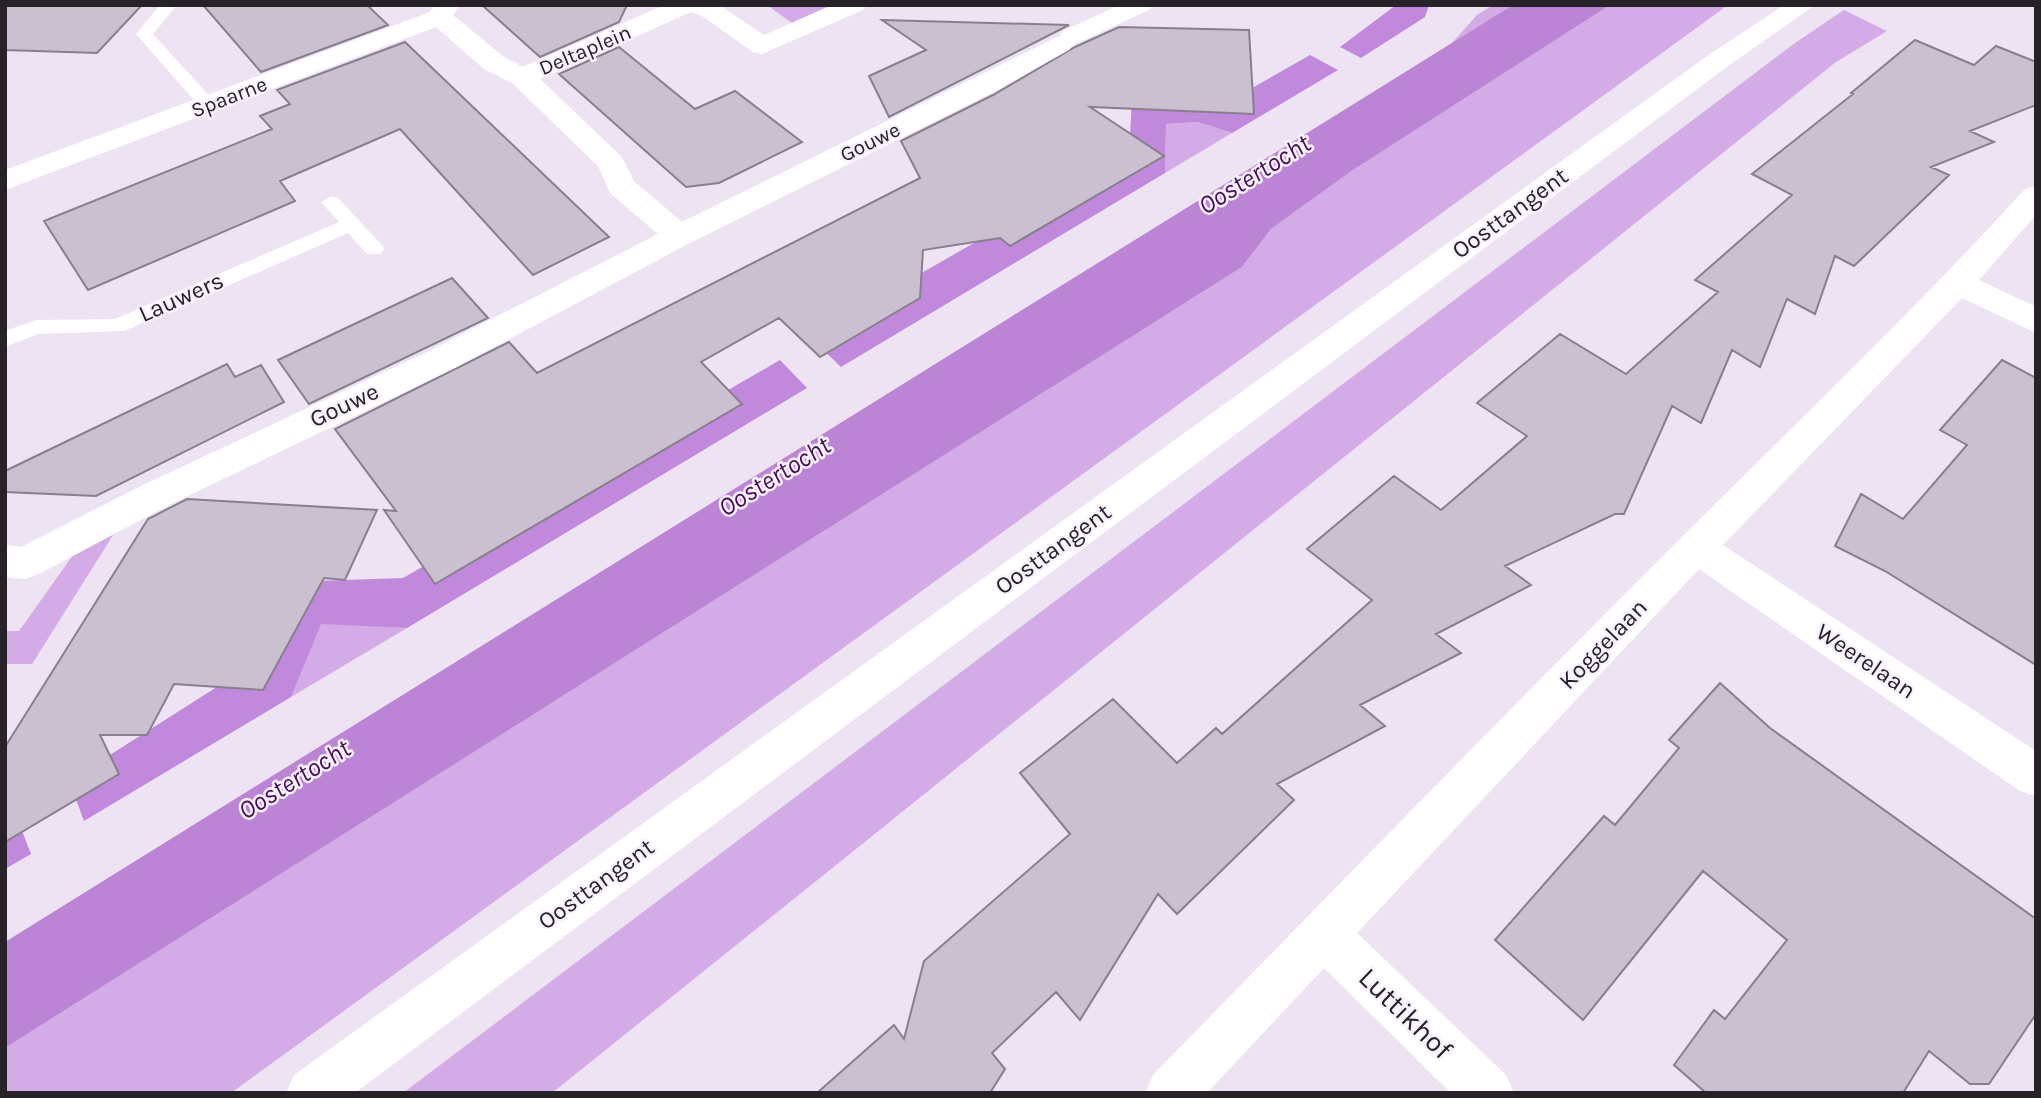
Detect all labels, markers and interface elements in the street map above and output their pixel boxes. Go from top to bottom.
street label: Deltaplein [535,20,635,80]
street label: Spaarne [188,72,270,122]
street label: Gouwe [836,117,904,167]
water label: Oostertocht [1192,127,1317,221]
street label: Oosttangent [1447,162,1573,264]
street label: Lauwers [134,266,228,328]
street label: Gouwe [305,377,383,433]
water label: Oostertocht [712,429,837,523]
street label: Oosttangent [990,498,1116,600]
street label: Koggelaan [1553,593,1653,695]
street label: Weerelaan [1811,618,1921,704]
water label: Oostertocht [232,732,357,826]
street label: Oosttangent [533,833,659,935]
street label: Luttikhof [1352,961,1459,1066]

